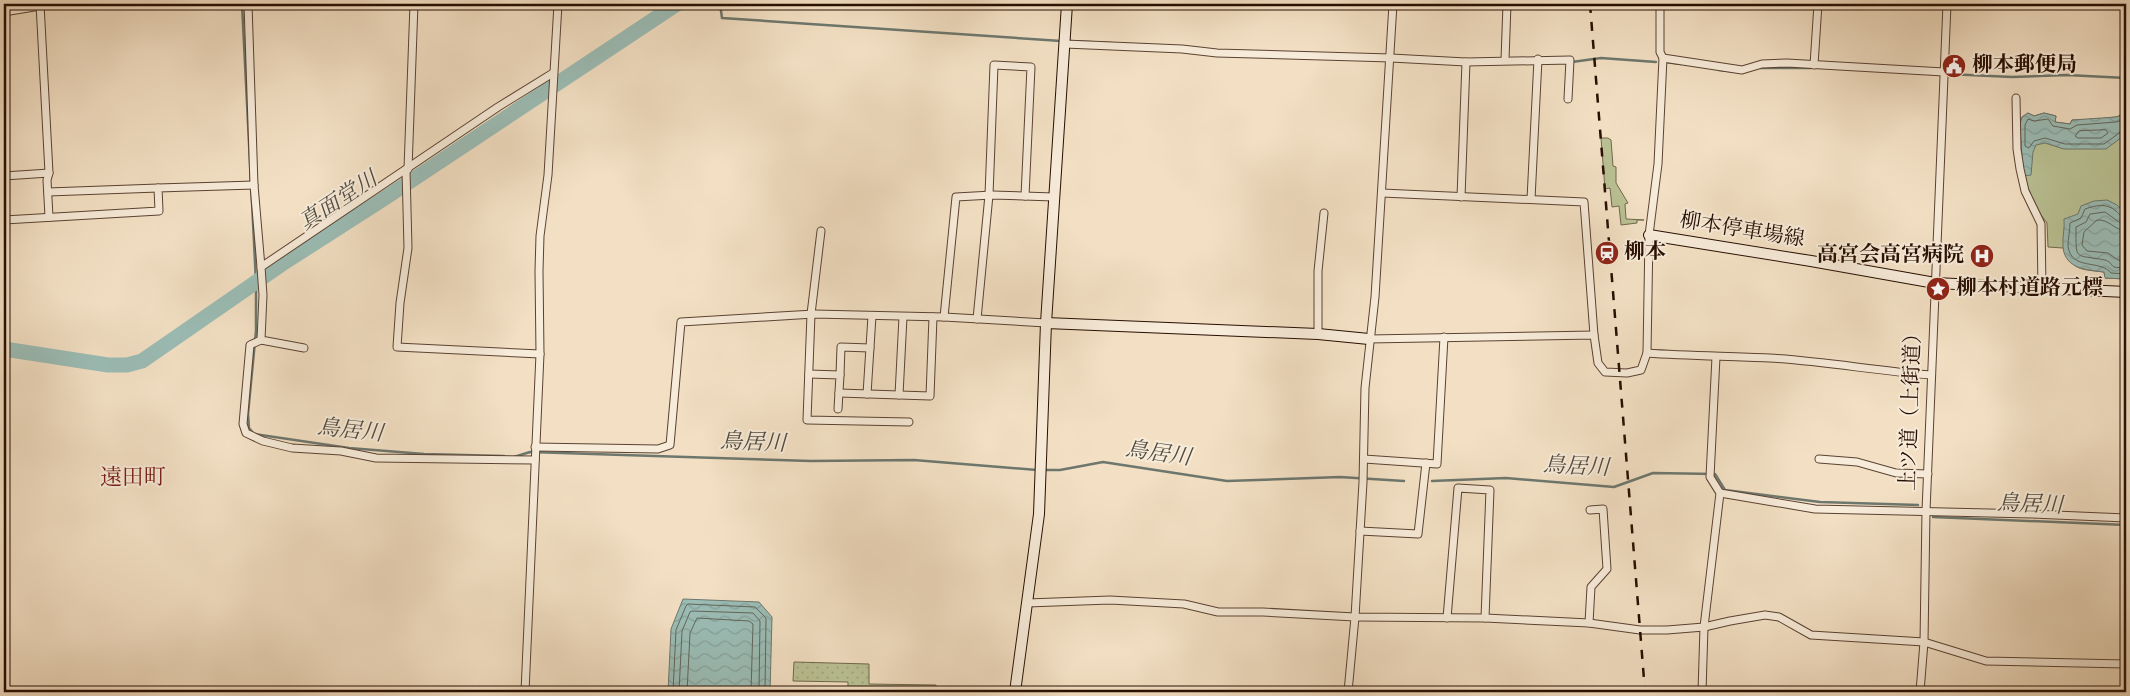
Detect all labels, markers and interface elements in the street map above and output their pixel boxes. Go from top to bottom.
place label: 柳本郵便局 [1972,51,2077,81]
public building icon: 柳本郵便局 [1941,53,1967,79]
water label: 真面堂川 [293,164,386,239]
street label: 柳本停車場線 [1677,206,1807,256]
place label: 柳本 [1624,238,1666,268]
station icon: 柳本 [1594,240,1620,266]
place label: 高宮会高宮病院 [1817,241,1964,271]
hospital icon: 高宮会高宮病院 [1969,243,1995,269]
place label: 柳本村道路元標 [1956,274,2103,304]
place icon: 柳本村道路元標 [1925,276,1951,302]
street label: 上ツ道（上街道） [1894,323,1930,491]
water label: 鳥居川 [316,413,386,452]
water label: 鳥居川 [719,427,789,461]
water label: 鳥居川 [1123,435,1195,476]
water label: 鳥居川 [1542,450,1612,486]
district label: 遠田町 [100,463,166,495]
water label: 鳥居川 [1996,489,2066,523]

